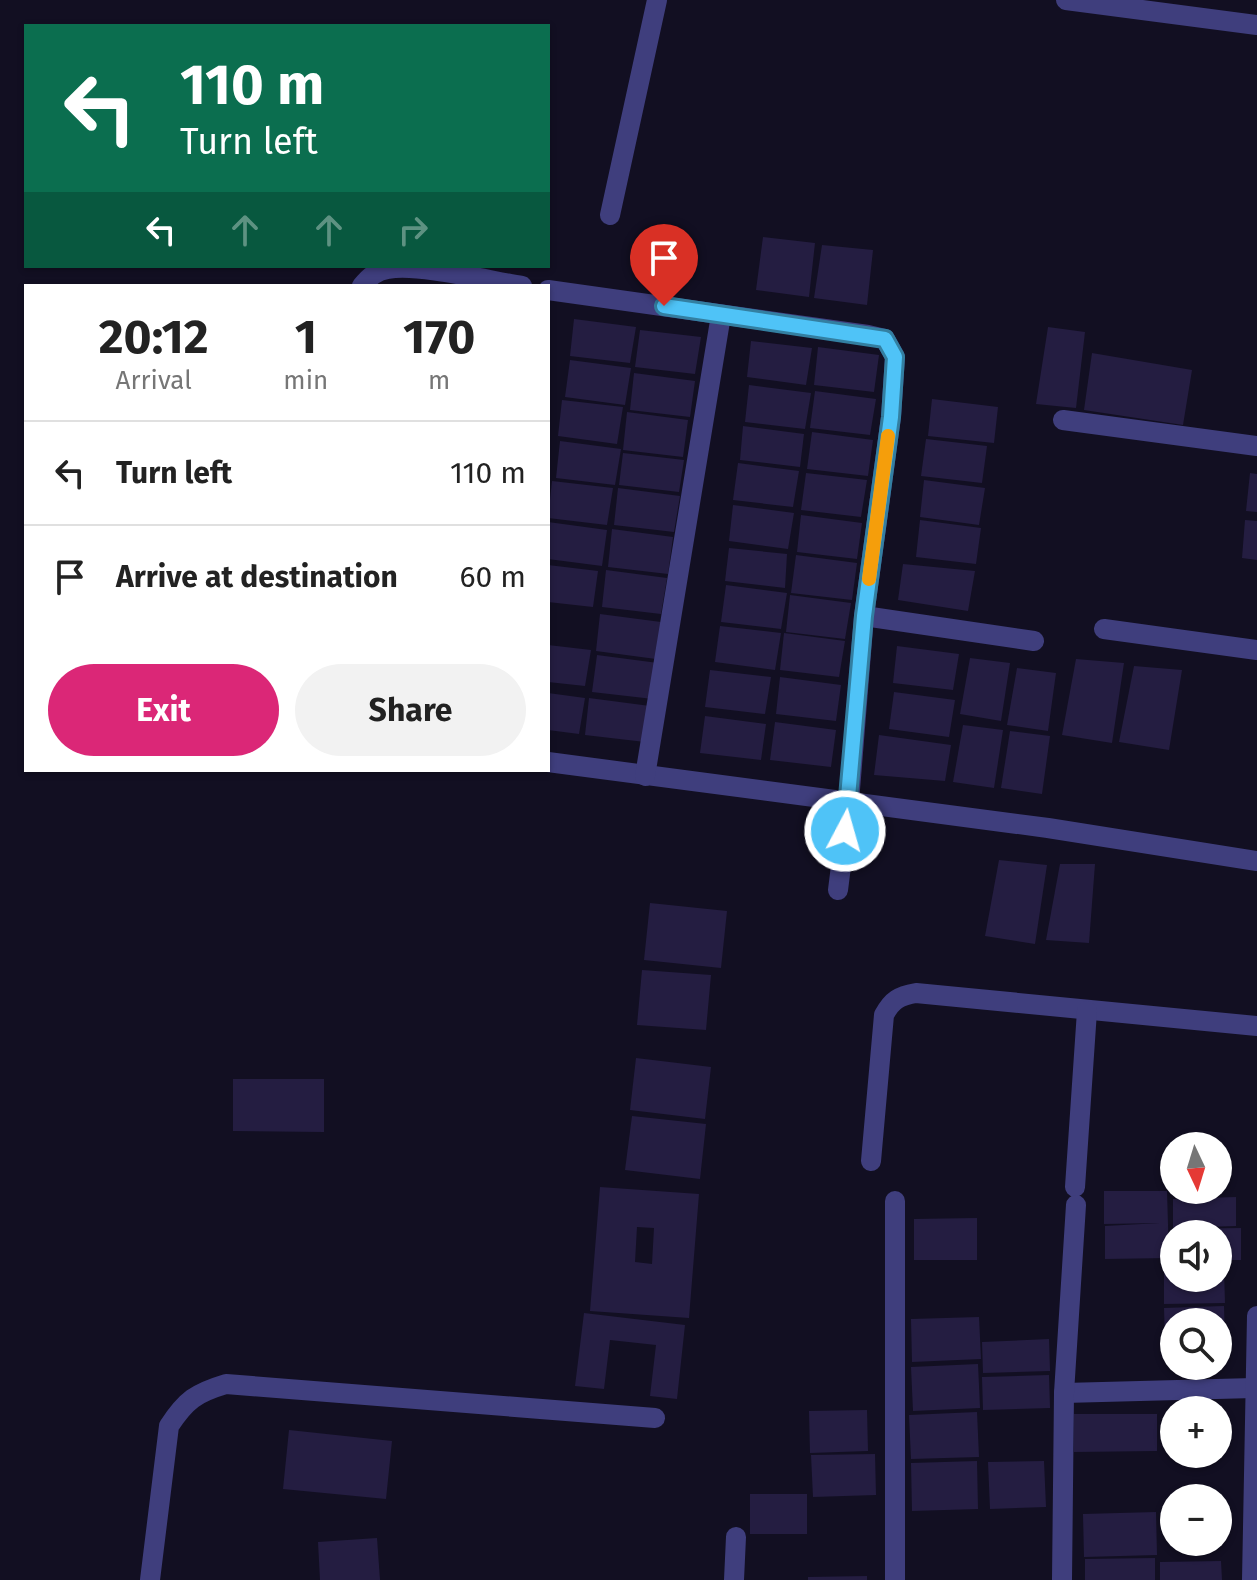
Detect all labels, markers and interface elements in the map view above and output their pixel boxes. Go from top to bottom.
text: 110 m [180,52,324,119]
icon: left [48,56,152,160]
text: Turn left [180,120,318,164]
icon: left [139,208,183,252]
icon: ahead [223,208,267,252]
icon: ahead [307,208,351,252]
icon: right [391,208,435,252]
pin [630,224,698,306]
icon: arrive [642,236,686,280]
text: 20:12 [99,308,209,366]
text: 1 [295,308,317,366]
text: 170 [403,308,475,366]
text: Arrival [116,365,192,396]
text: min [283,365,328,396]
text: m [428,365,450,396]
icon: left [48,451,92,495]
text: Turn left [116,455,232,491]
text: 110 m [450,455,526,491]
icon: arrive [48,555,92,599]
text: Arrive at destination [116,559,398,595]
text: 60 m [460,559,526,595]
button: Exit [48,664,279,756]
button: Share [295,664,526,756]
position arrow [803,789,887,873]
north arrow [1160,1132,1232,1204]
map controls [1160,1132,1232,1556]
button: sound [1160,1220,1232,1292]
button: search [1160,1308,1232,1380]
button: + [1160,1396,1232,1468]
button: − [1160,1484,1232,1556]

